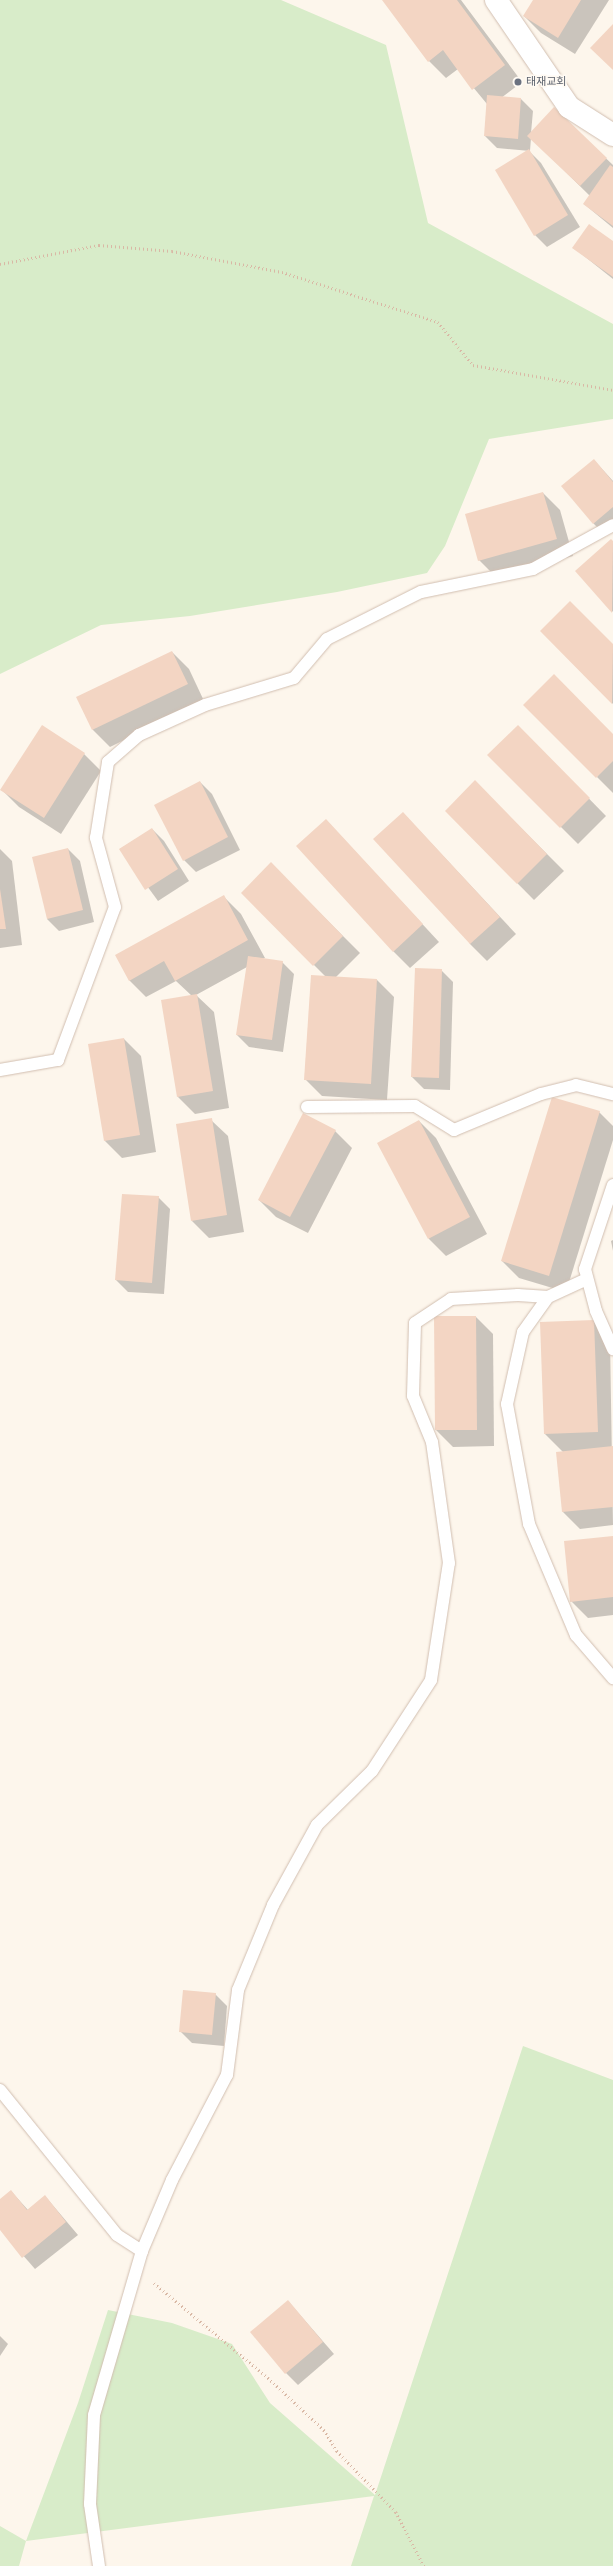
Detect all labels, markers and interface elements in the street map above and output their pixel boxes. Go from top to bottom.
place label: 태재교회 [526,75,566,89]
marker: 태재교회 [513,77,523,87]

